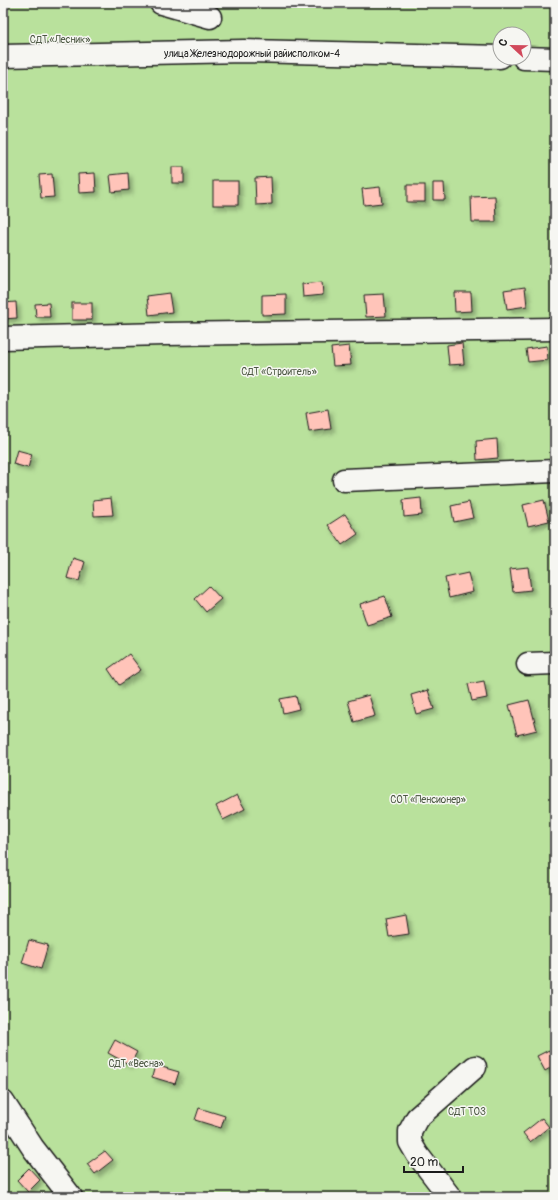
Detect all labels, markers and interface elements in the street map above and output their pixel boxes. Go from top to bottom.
north arrow [492,26,532,66]
park label: СДТ «Лесник» [30,34,90,46]
text: С [496,37,511,48]
street label: улица Железнодорожный райисполком-4 [163,48,340,60]
park label: СДТ «Строитель» [241,366,317,378]
park label: СОТ «Пенсионер» [390,794,466,806]
park label: СДТ «Весна» [108,1058,164,1070]
park label: СДТ ТОЗ [448,1106,486,1118]
scale bar [404,1148,463,1174]
text: 20 m [410,1155,439,1170]

